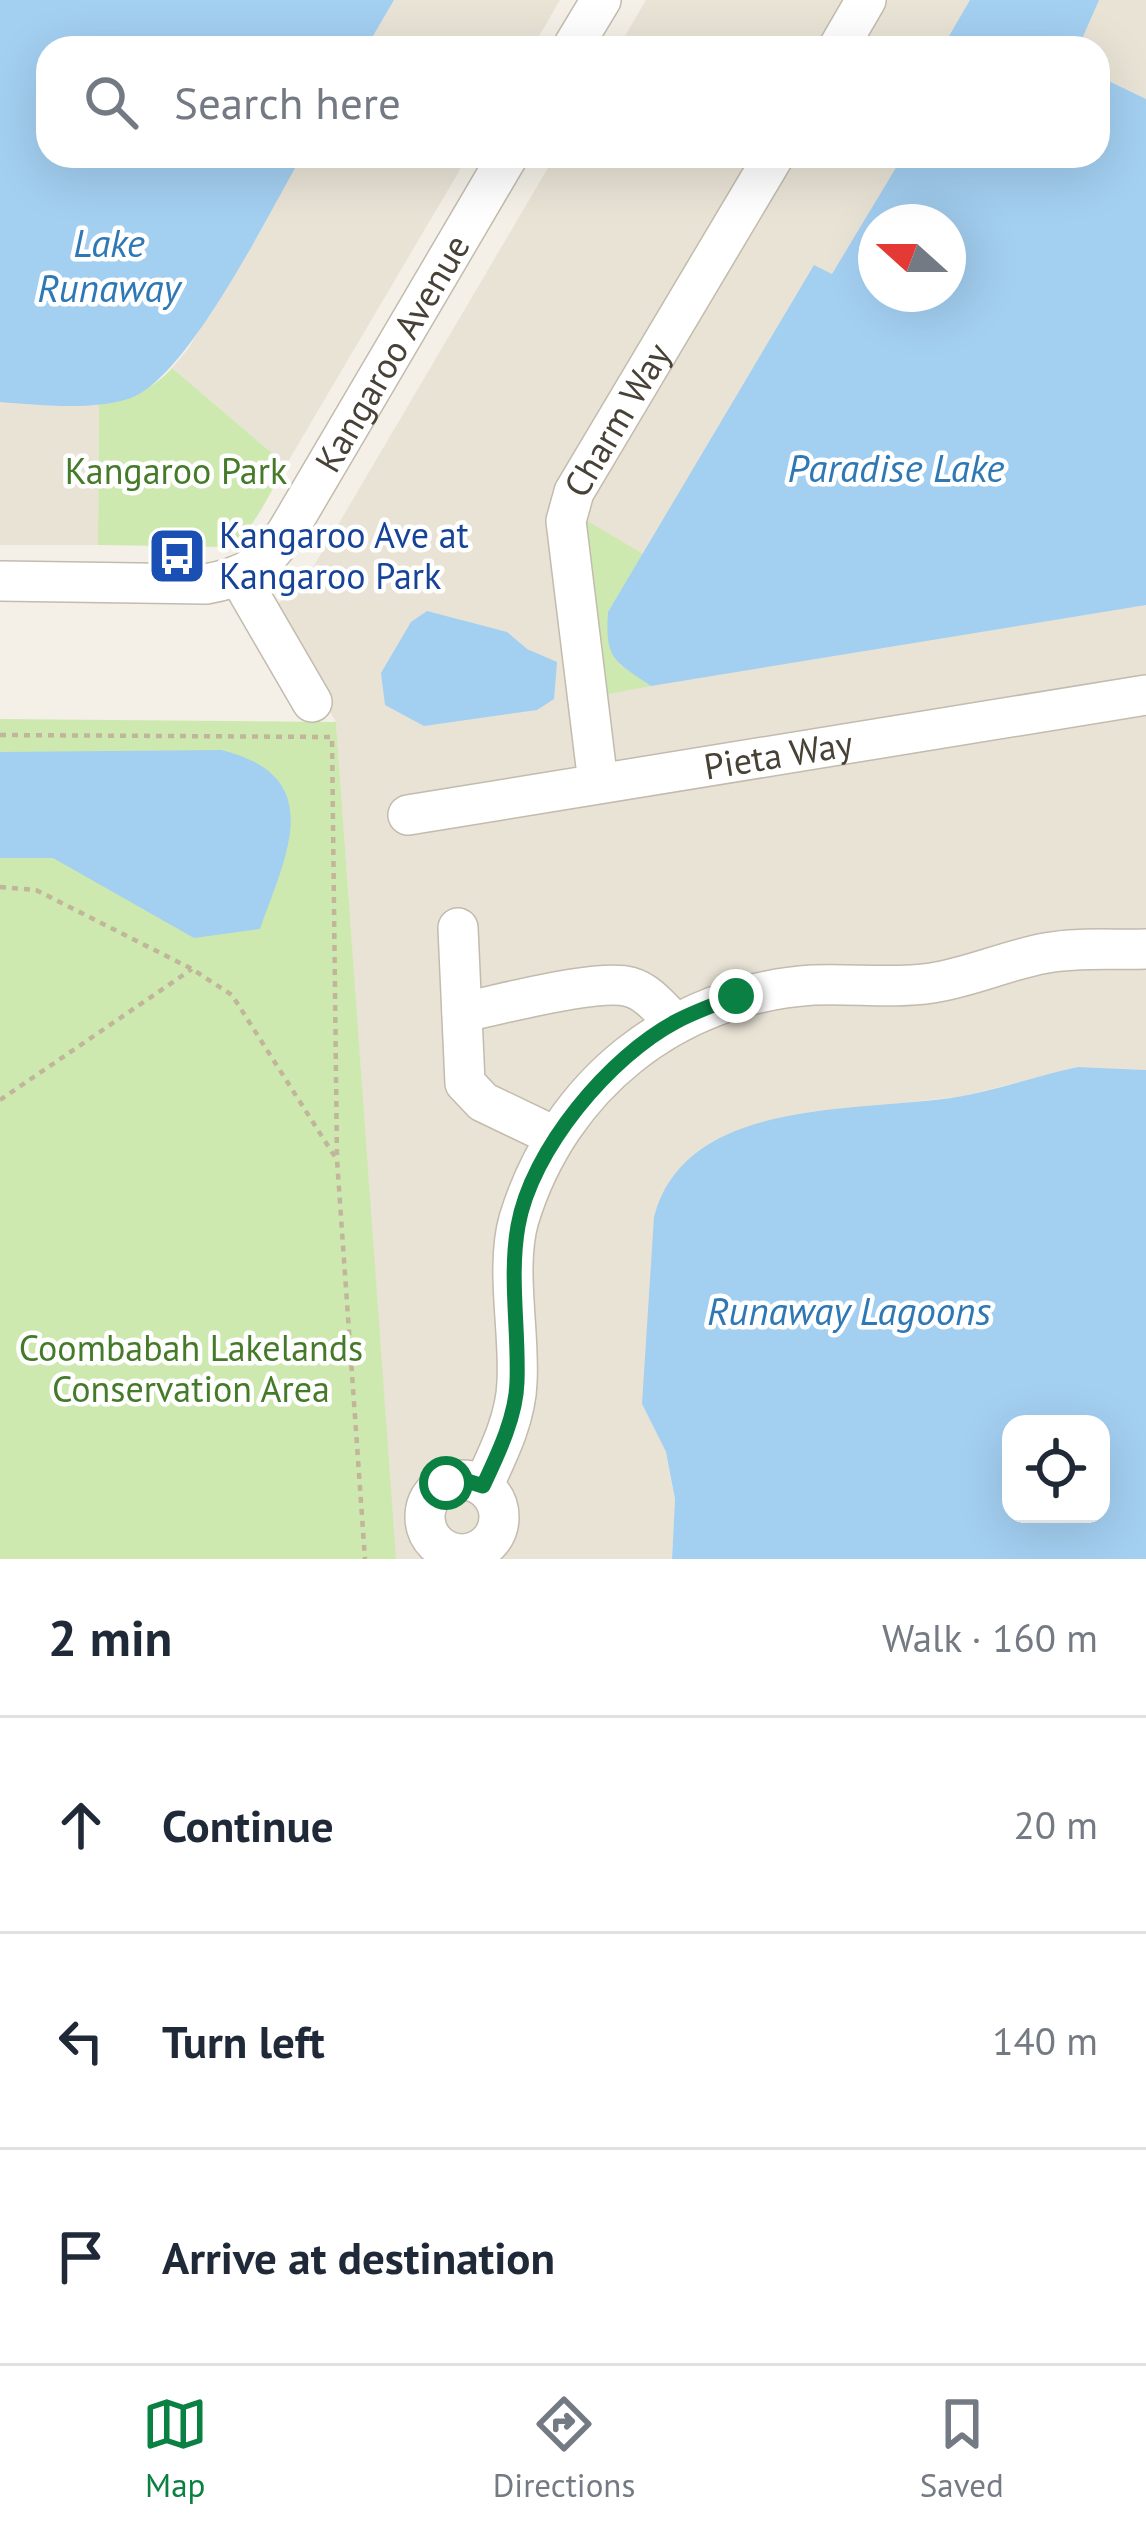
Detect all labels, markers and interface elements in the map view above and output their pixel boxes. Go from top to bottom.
search box [36,36,1110,168]
icon: search [78,69,144,135]
text: Search here [174,73,401,131]
north arrow [858,204,966,312]
water label: Lake Runaway [37,217,184,313]
street label: Kangaroo Avenue [304,226,480,480]
street label: Charm Way [552,334,681,505]
water label: Paradise Lake [788,442,1004,493]
park label: Kangaroo Park [65,447,287,494]
place label: Kangaroo Ave at Kangaroo Park [219,511,469,599]
bus stop icon: Kangaroo Ave at Kangaroo Park [146,525,208,587]
street label: Pieta Way [700,719,856,790]
route end [709,969,763,1023]
water label: Runaway Lagoons [707,1285,991,1336]
park label: Coombabah Lakelands Conservation Area [19,1324,363,1412]
map controls [1002,1415,1110,1523]
button: locate [1002,1415,1110,1523]
route start [419,1456,473,1510]
text: 2 min [48,1604,172,1670]
text: Walk · 160 m [882,1612,1098,1663]
icon: ahead [48,1792,114,1858]
text: Continue [162,1796,334,1854]
text: 20 m [1013,1799,1098,1850]
icon: left [48,2008,114,2074]
text: Turn left [162,2012,325,2070]
text: 140 m [992,2015,1098,2066]
icon: arrive [48,2224,114,2290]
text: Arrive at destination [162,2228,555,2286]
tab: Map [142,2391,208,2506]
tab: Directions [493,2391,635,2506]
tab: Saved [920,2391,1004,2506]

